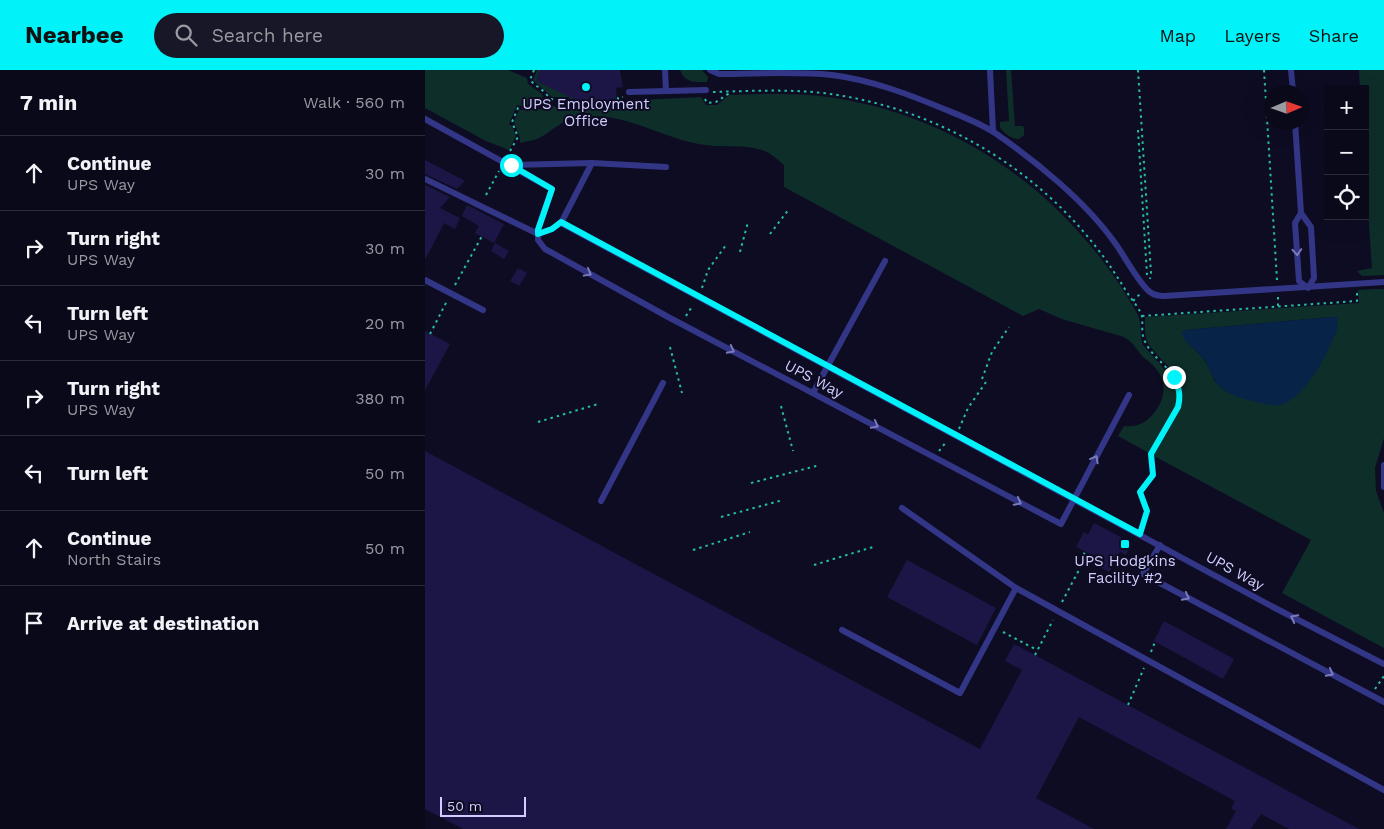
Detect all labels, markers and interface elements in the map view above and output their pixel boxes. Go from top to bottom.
search box [154,13,504,58]
text: Nearbee [25,21,124,49]
icon: search [172,21,200,49]
text: Search here [212,24,323,47]
text: Map [1159,25,1196,46]
text: Layers [1224,25,1281,46]
text: Share [1309,25,1359,46]
marker: UPS Employment Office [580,81,592,93]
north arrow [1264,85,1309,130]
map controls [1324,85,1369,220]
button: + [1324,85,1369,130]
text: 7 min [20,90,77,115]
text: Walk · 560 m [303,93,405,112]
place label: UPS Employment Office [522,95,650,130]
button: − [1324,130,1369,175]
text: Continue [67,152,151,175]
route start [500,154,523,177]
icon: ahead [20,159,48,187]
text: 30 m [365,164,405,183]
text: UPS Way [67,175,135,194]
button: locate [1324,175,1369,220]
text: Turn right [67,227,160,250]
icon: right [20,234,48,262]
text: 30 m [365,239,405,258]
one-way arrow [1292,248,1303,256]
text: UPS Way [67,250,135,269]
one-way arrow [583,266,592,276]
text: Turn left [67,302,148,325]
icon: left [20,309,48,337]
text: 20 m [365,314,405,333]
text: UPS Way [67,325,135,344]
one-way arrow [725,344,734,354]
street label: UPS Way [782,356,847,402]
route end [1163,366,1186,389]
text: Turn right [67,377,160,400]
icon: right [20,384,48,412]
text: 380 m [355,389,405,408]
text: UPS Way [67,400,135,419]
one-way arrow [869,419,878,429]
one-way arrow [1088,456,1098,465]
icon: left [20,459,48,487]
text: Turn left [67,462,148,485]
text: 50 m [365,464,405,483]
one-way arrow [1013,495,1022,505]
text: Continue [67,527,151,550]
icon: ahead [20,534,48,562]
marker: UPS Hodgkins Facility #2 [1119,538,1131,550]
text: 50 m [365,539,405,558]
street label: UPS Way [1203,548,1267,594]
text: North Stairs [67,550,161,569]
place label: UPS Hodgkins Facility #2 [1074,552,1176,587]
one-way arrow [1181,591,1190,601]
icon: arrive [20,609,48,637]
text: Arrive at destination [67,612,259,635]
one-way arrow [1290,614,1299,624]
one-way arrow [1325,667,1334,677]
scale bar [440,794,526,817]
text: 50 m [447,798,482,814]

